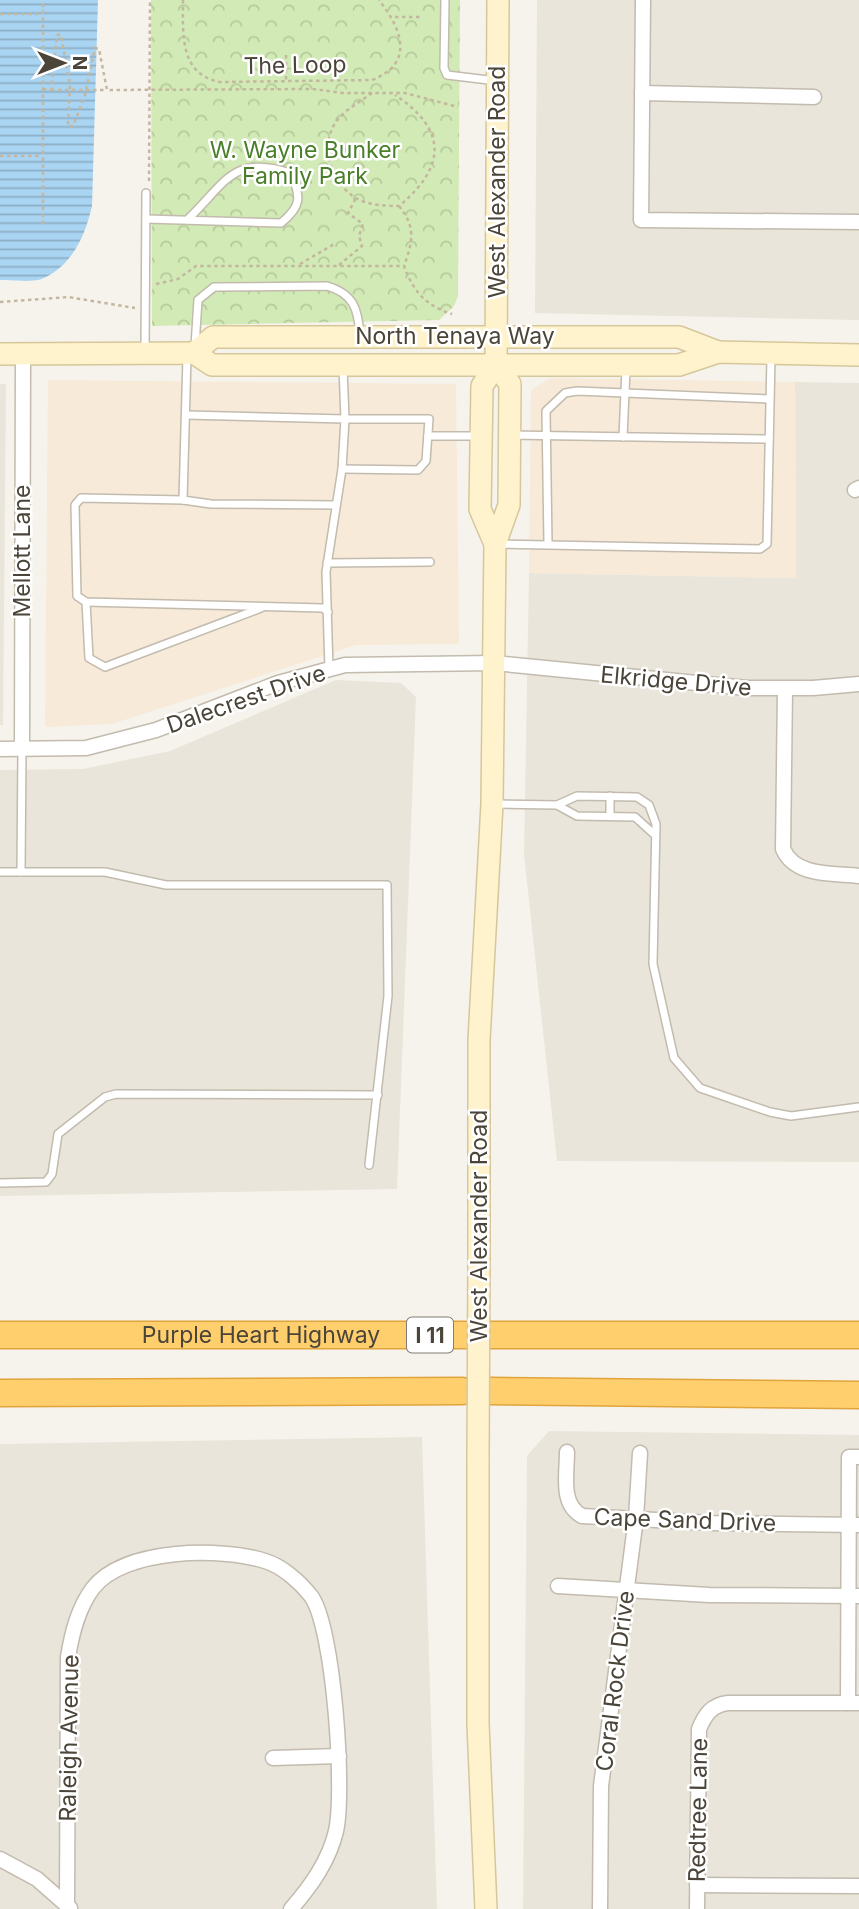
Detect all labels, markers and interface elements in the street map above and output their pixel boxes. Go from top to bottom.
north arrow [28,28,98,98]
street label: The Loop [243,50,347,80]
text: N [68,56,91,70]
street label: West Alexander Road [483,66,511,298]
park label: W. Wayne Bunker Family Park [210,136,401,190]
street label: North Tenaya Way [355,322,555,350]
street label: Mellott Lane [8,485,36,618]
street label: Dalecrest Drive [163,659,329,739]
street label: Elkridge Drive [599,660,753,702]
street label: West Alexander Road [465,1110,493,1342]
road number: I 11 [407,1318,453,1352]
street label: Purple Heart Highway [142,1321,380,1349]
street label: Cape Sand Drive [593,1503,777,1537]
street label: Coral Rock Drive [590,1589,640,1773]
street label: Raleigh Avenue [54,1654,84,1822]
street label: Redtree Lane [683,1738,713,1882]

